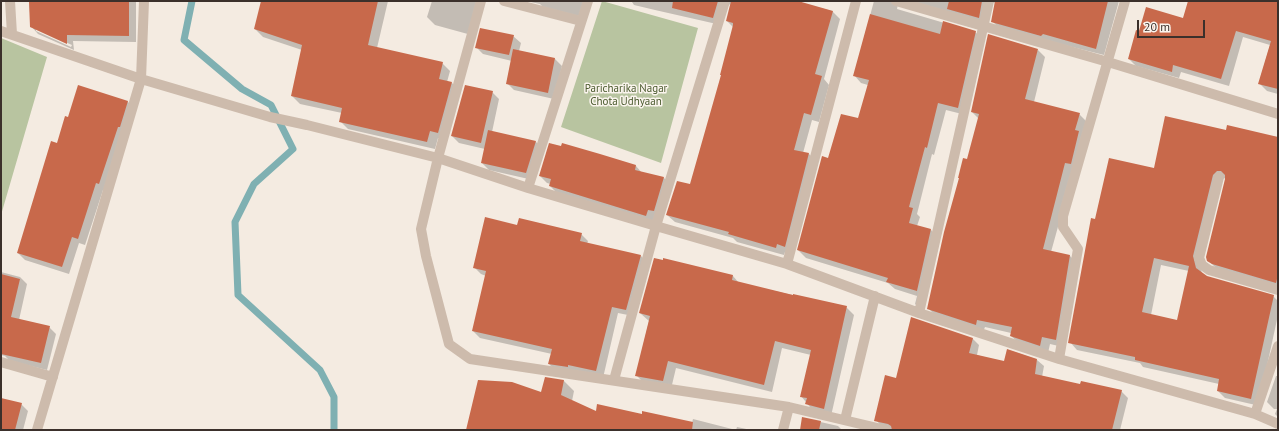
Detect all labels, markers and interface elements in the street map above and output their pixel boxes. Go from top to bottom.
scale bar [1139,12,1207,38]
text: 20 m [1144,19,1170,34]
park label: Paricharika Nagar Chota Udhyaan [585,82,667,108]

